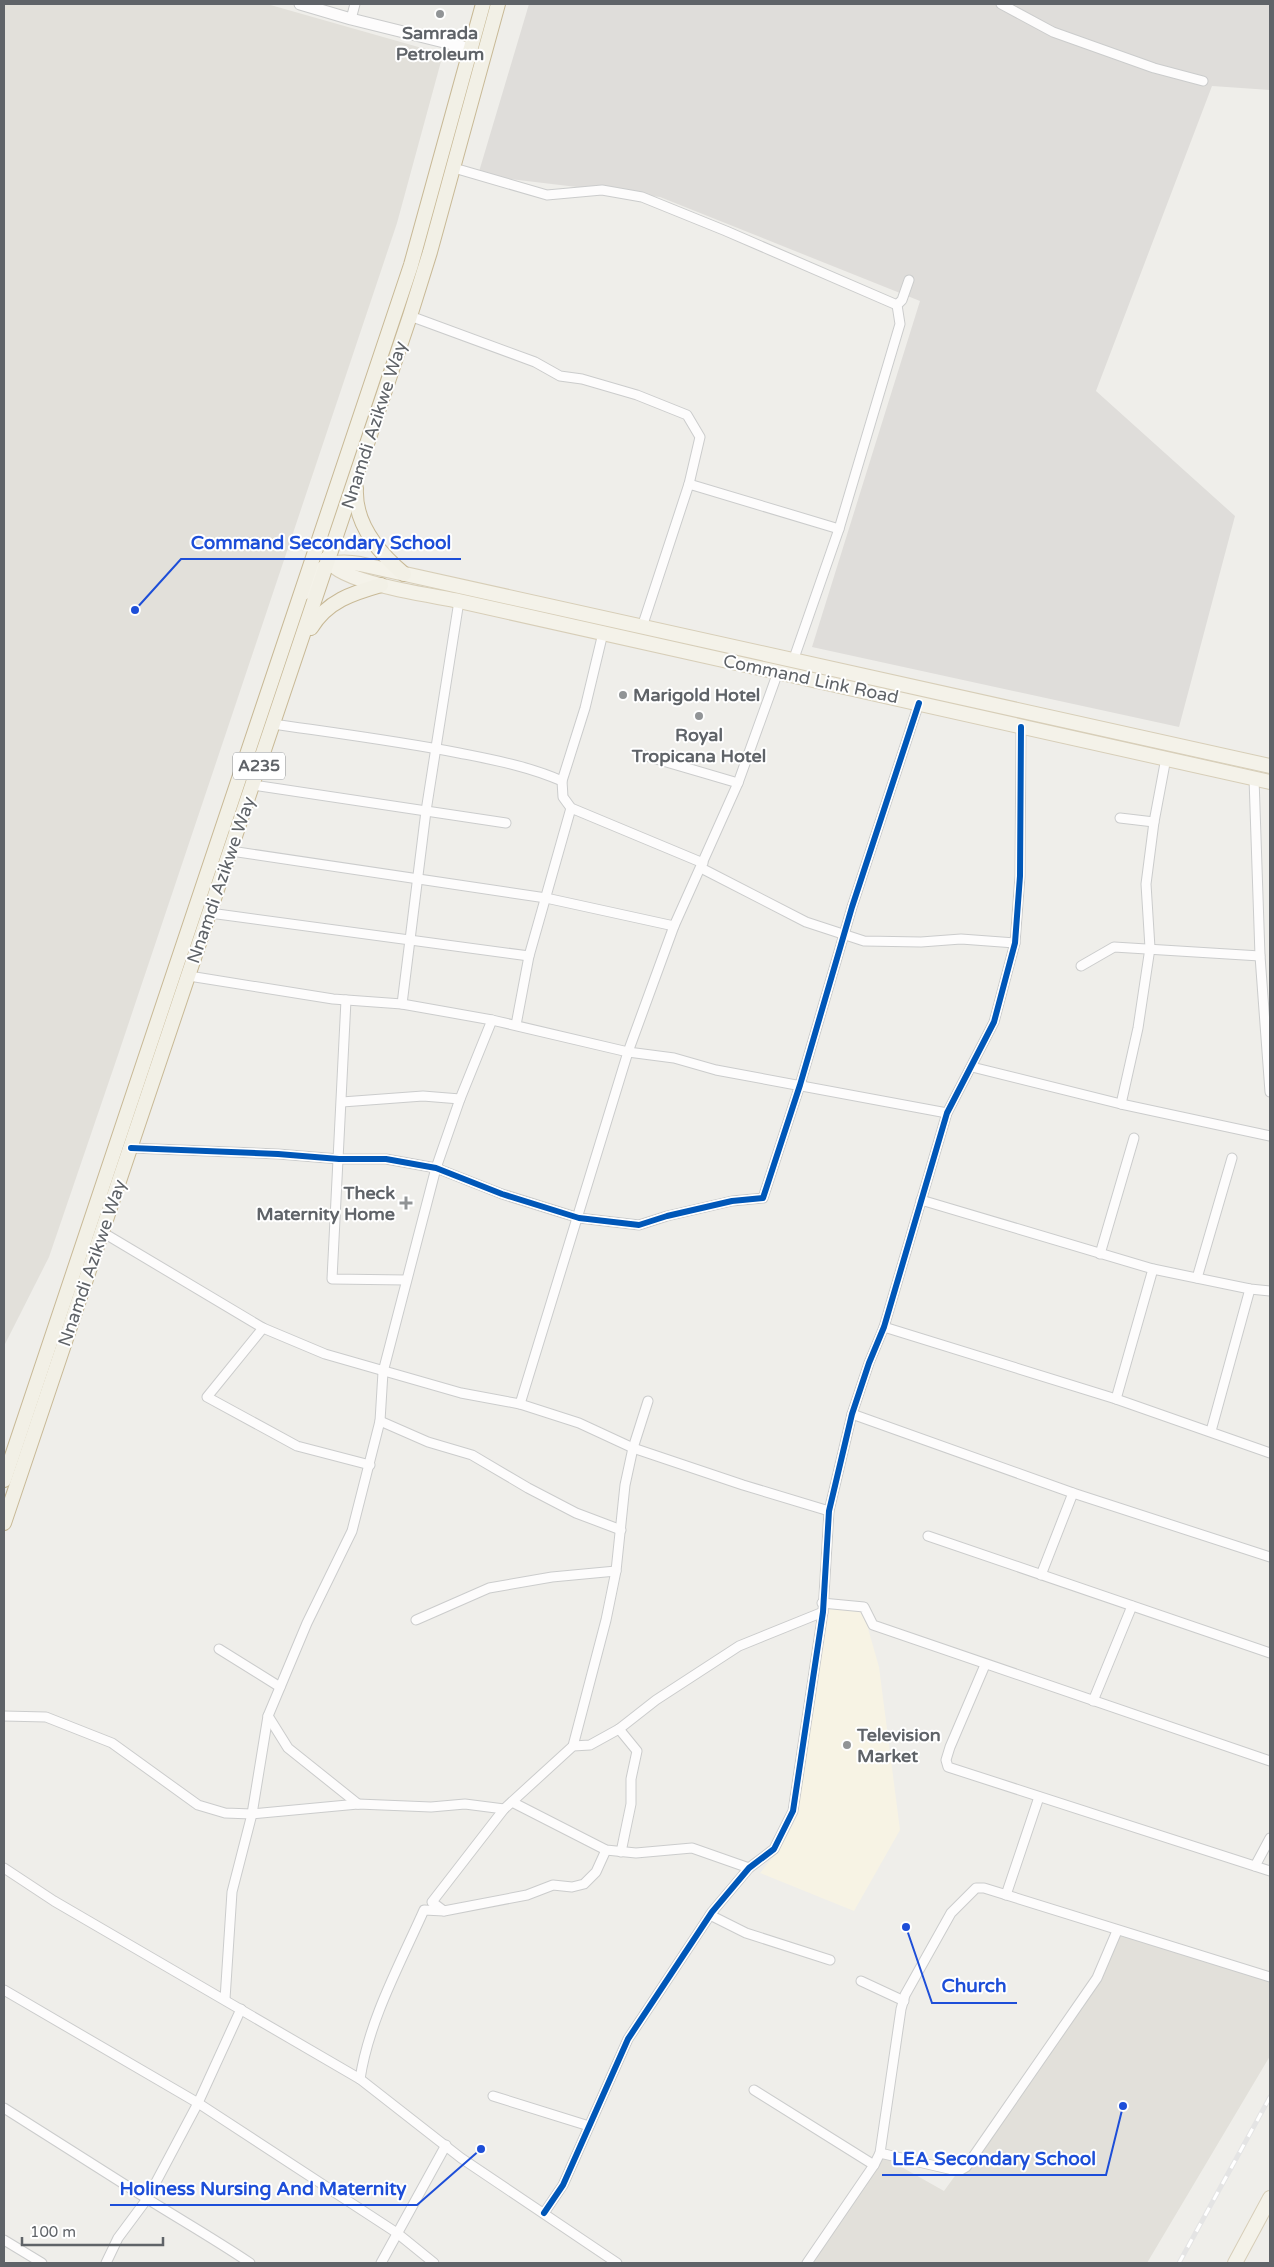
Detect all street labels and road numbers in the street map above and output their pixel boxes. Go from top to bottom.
street label: Nnamdi Azikwe Way [336,338,412,512]
street label: Command Link Road [721,650,901,708]
road number: A235 [233,752,285,779]
street label: Nnamdi Azikwe Way [182,793,260,966]
street label: Nnamdi Azikwe Way [53,1176,131,1349]

